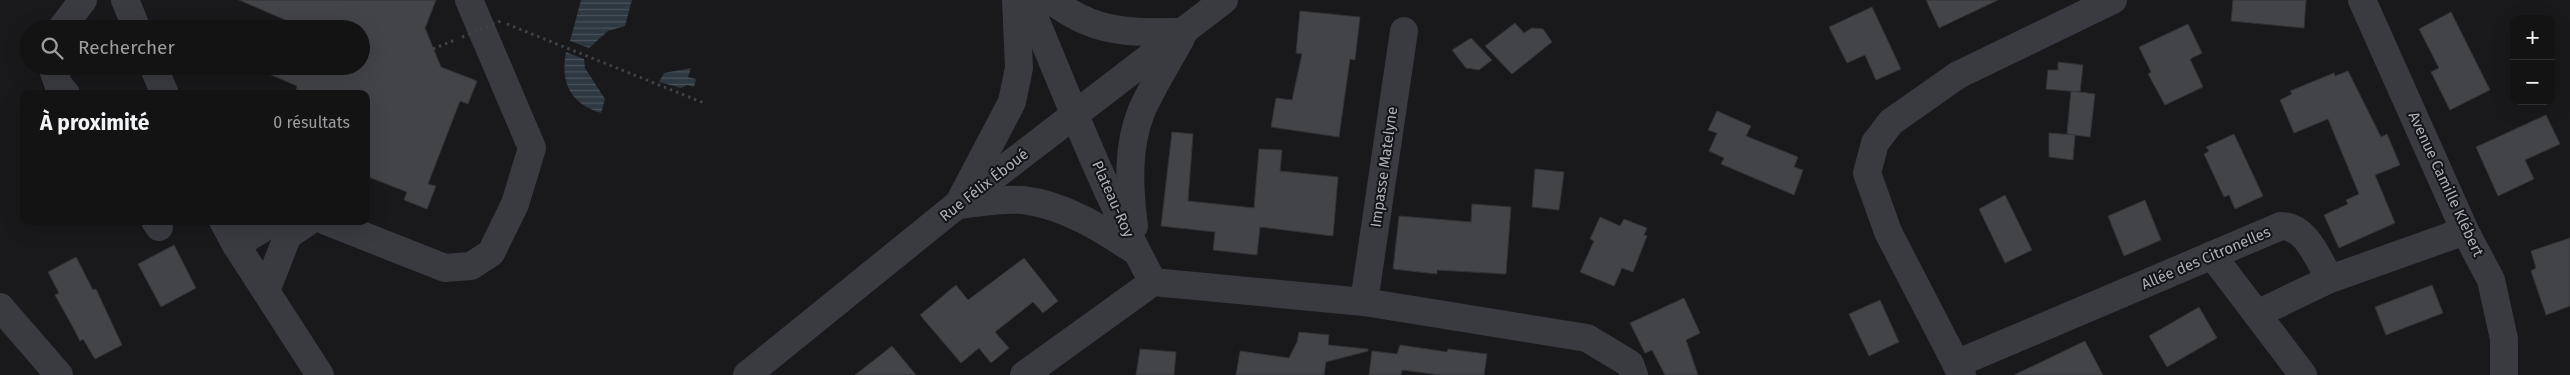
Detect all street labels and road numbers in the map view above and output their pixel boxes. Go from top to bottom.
street label: Impasse Matelyne [1367,105,1401,229]
street label: Avenue Camille Klébert [2405,109,2488,260]
street label: Rue Félix Éboué [936,145,1032,225]
street label: Plateau-Roy [1088,158,1138,241]
street label: Allée des Citronelles [2139,223,2273,293]

